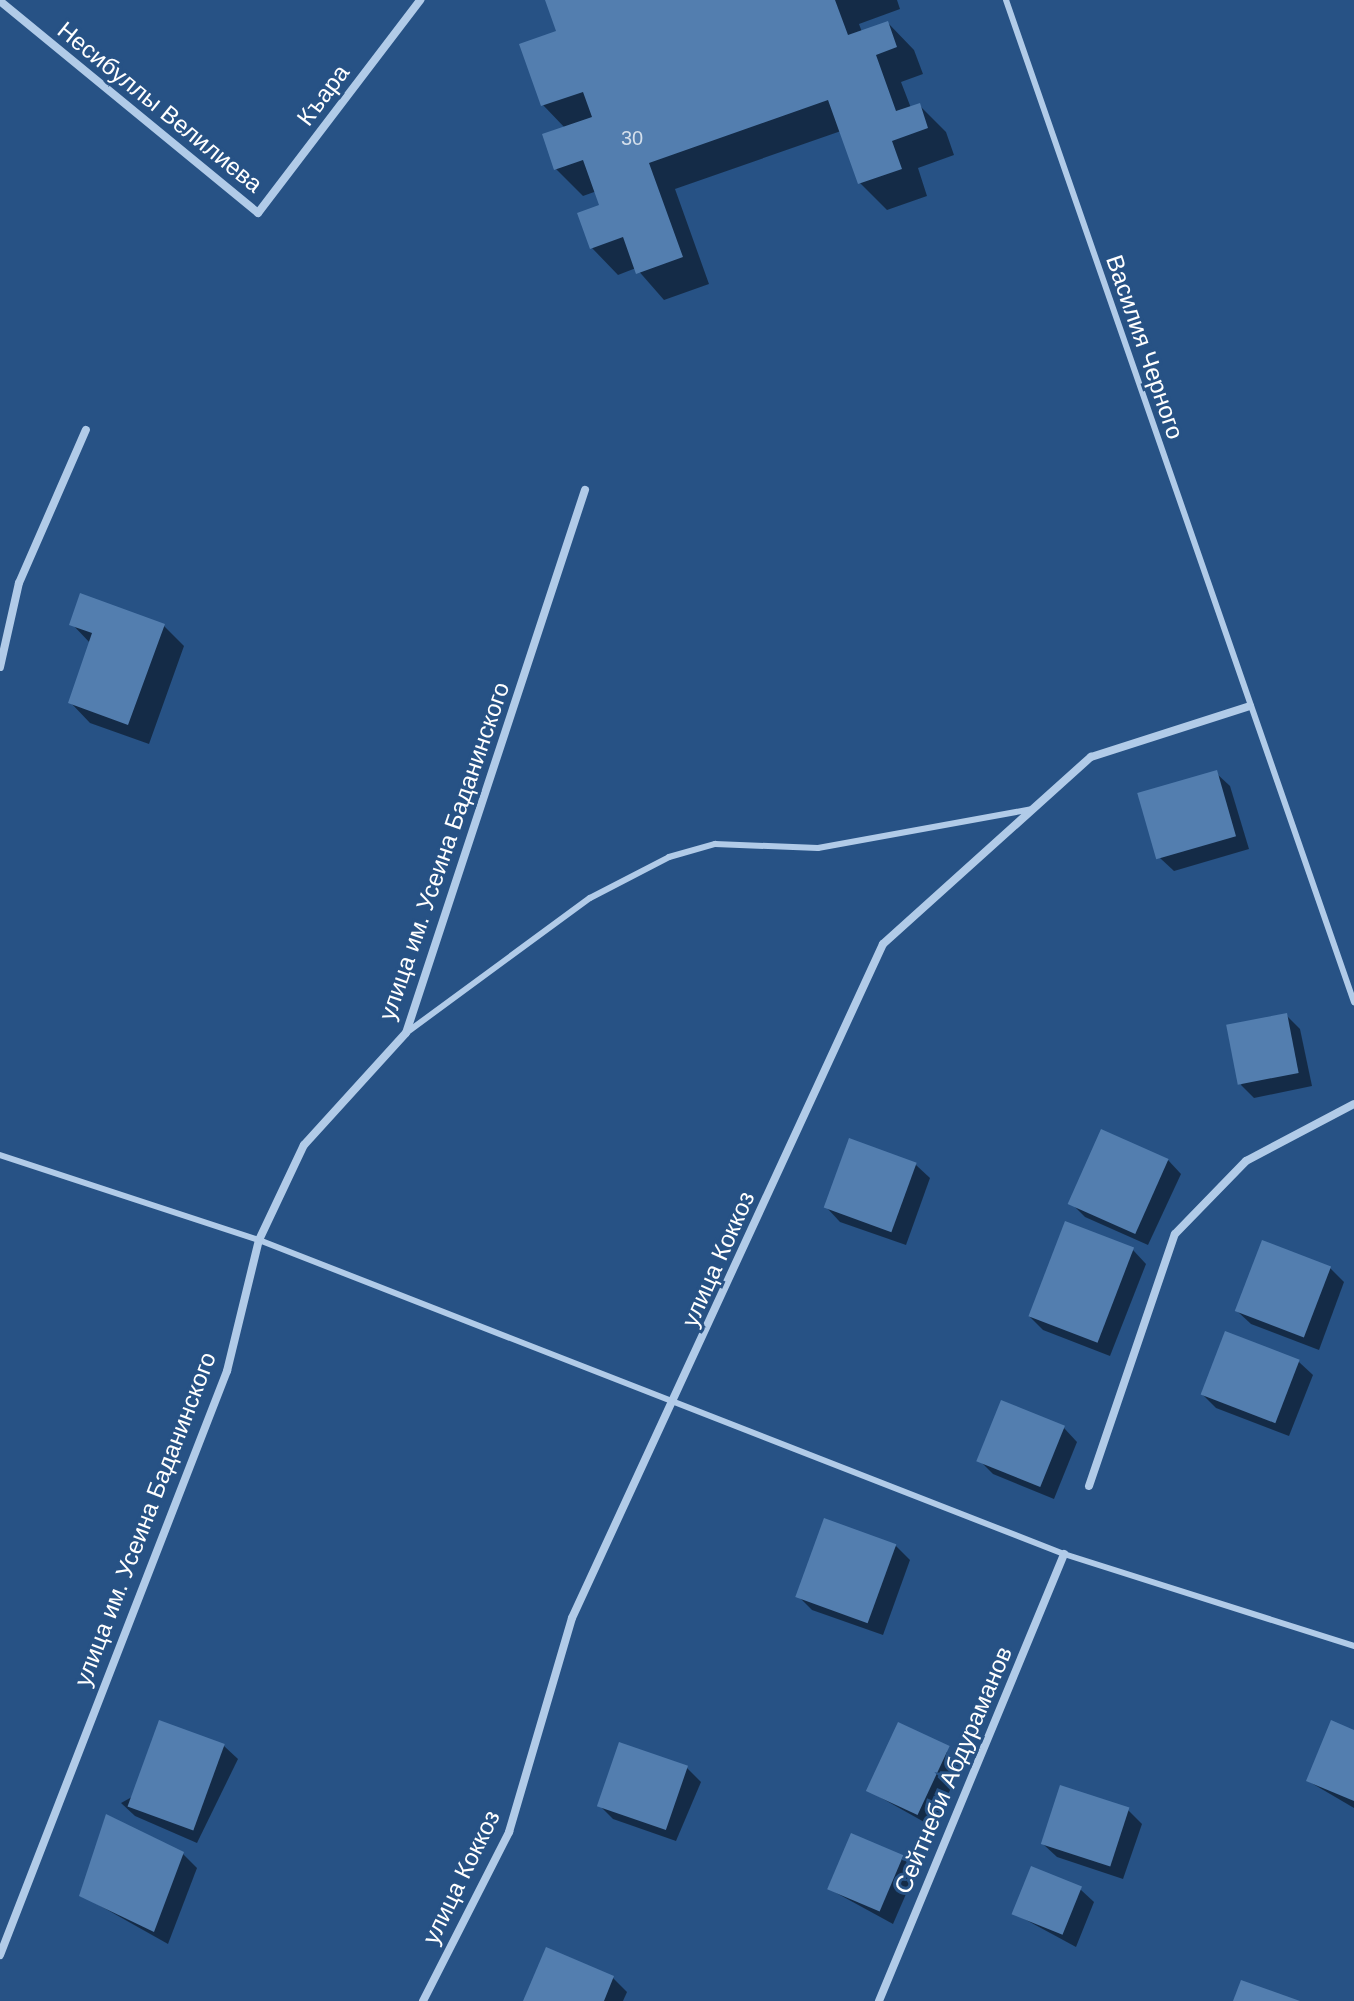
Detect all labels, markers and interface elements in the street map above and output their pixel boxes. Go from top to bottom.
street label: Несибуллы Велилиева [52,15,268,199]
street label: Къара [291,59,355,131]
house number: 30 [621,126,643,150]
street label: Василия Черного [1100,251,1190,443]
street label: улица им. Усеина Баданинского [372,678,516,1024]
street label: улица Коккоз [675,1187,761,1331]
street label: улица им. Усеина Баданинского [68,1348,222,1690]
street label: Сейтнеби Абдураманов [888,1642,1018,1898]
street label: улица Коккоз [416,1805,506,1949]

